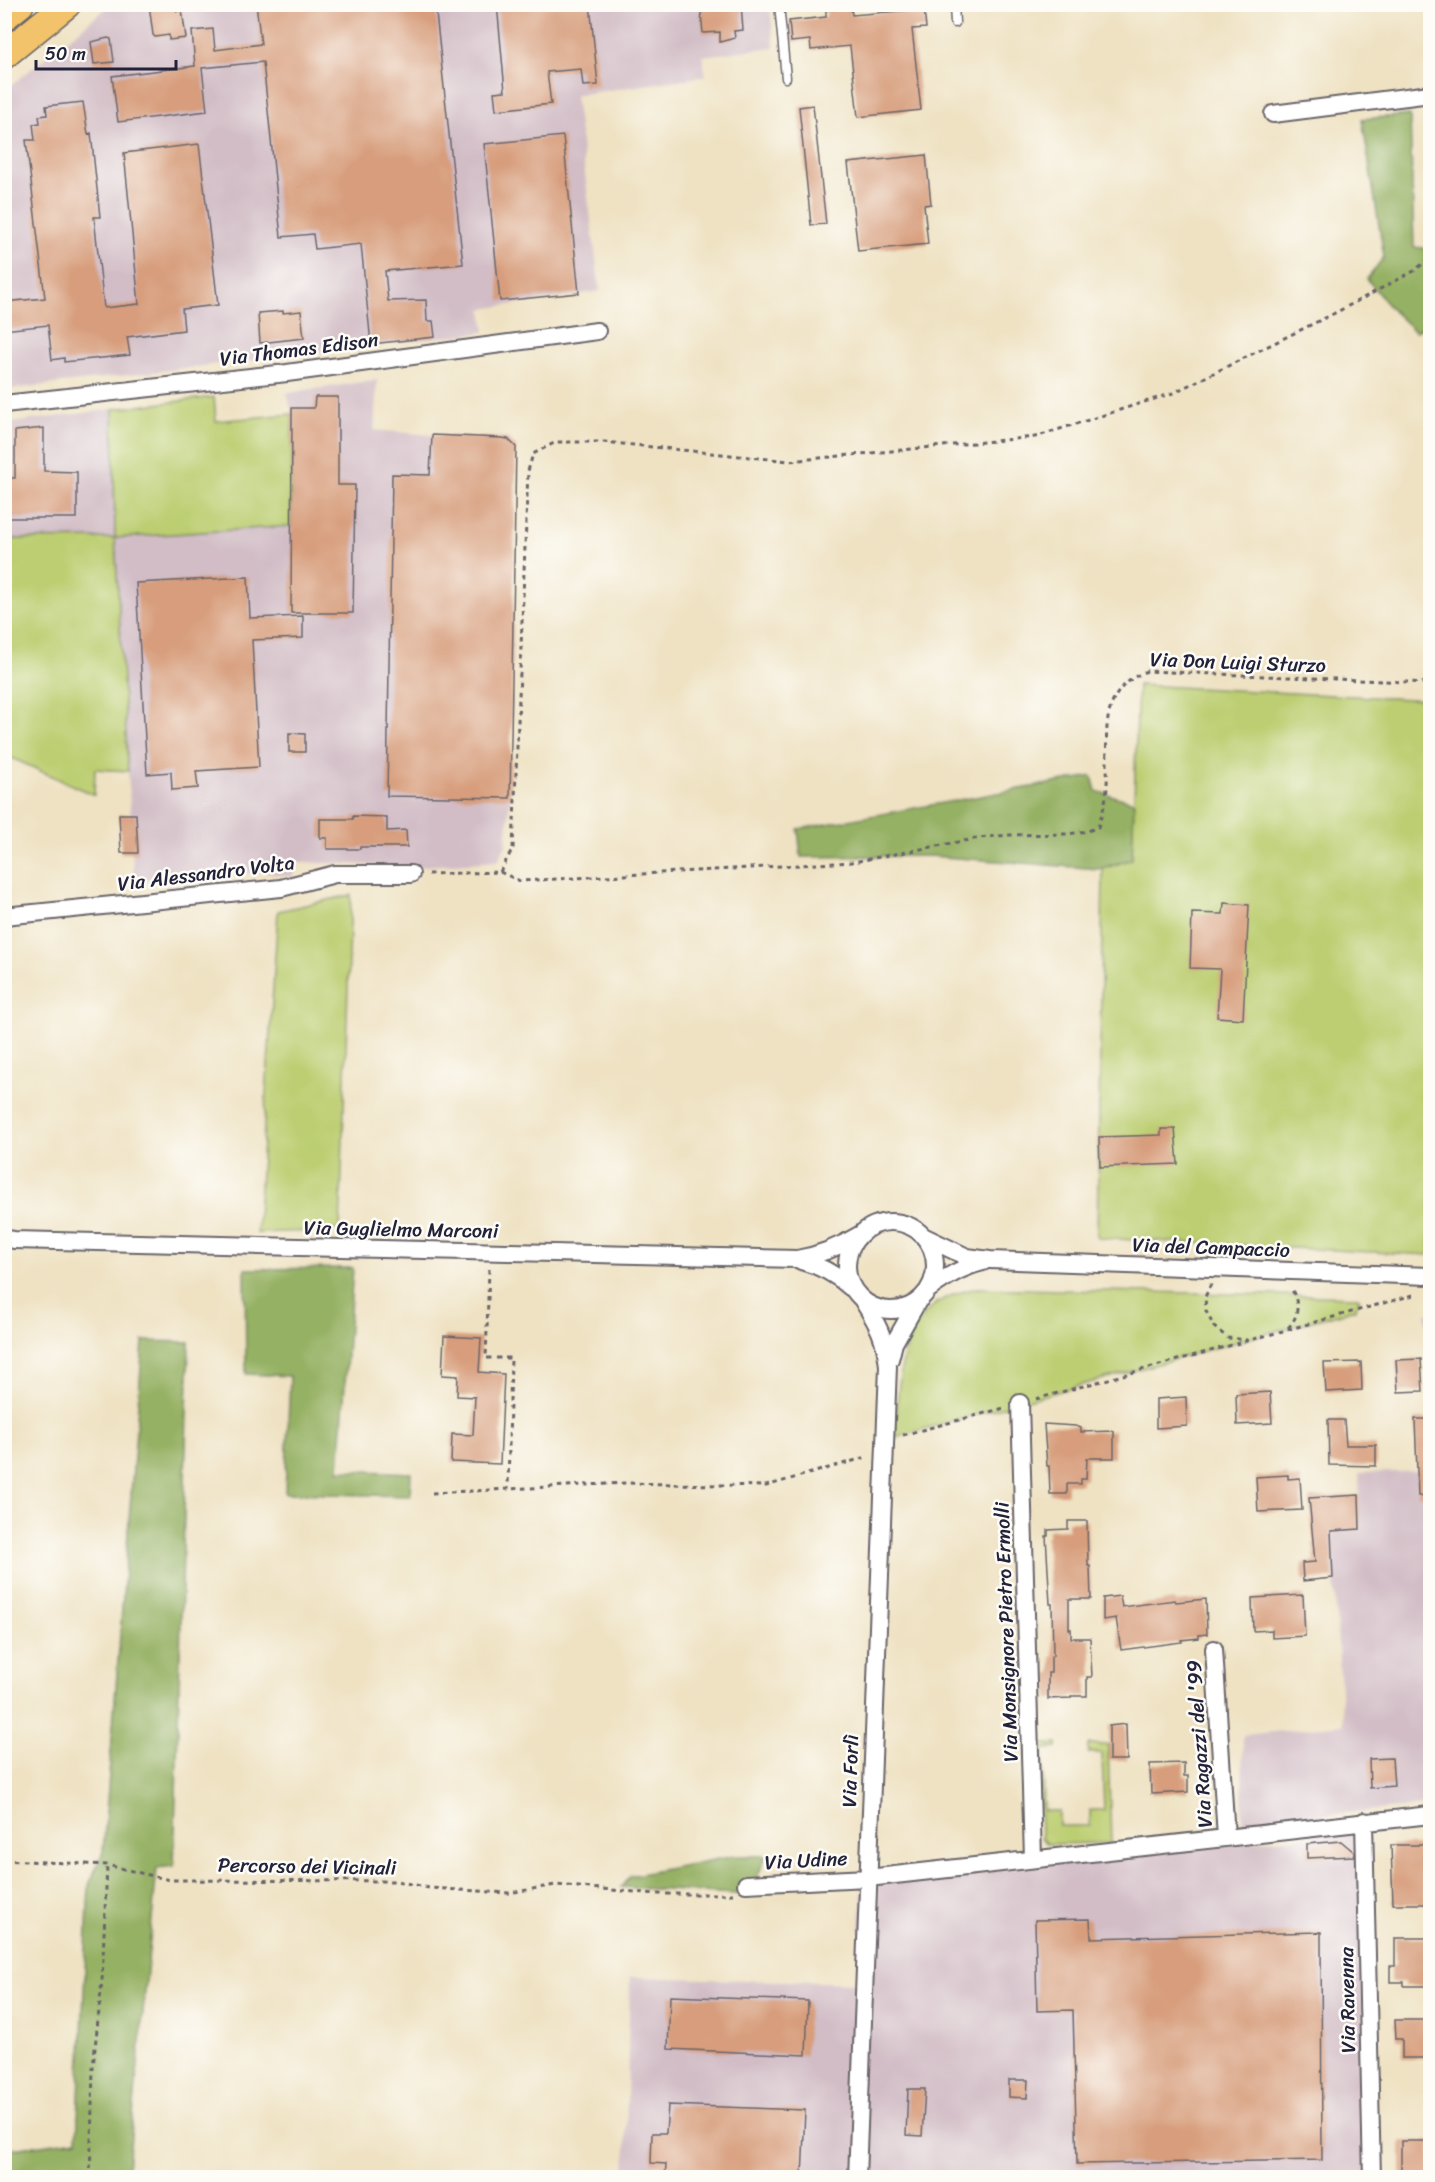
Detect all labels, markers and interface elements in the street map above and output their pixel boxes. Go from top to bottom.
scale bar [36,33,176,71]
text: 50 m [45,38,86,70]
street label: Via Thomas Edison [218,322,381,377]
street label: Via Don Luigi Sturzo [1149,642,1327,683]
street label: Via Alessandro Volta [116,845,297,902]
street label: Via Guglielmo Marconi [303,1210,499,1249]
street label: Via del Campaccio [1131,1227,1290,1268]
street label: Via Monsignore Pietro Ermolli [984,1500,1029,1763]
street label: Via Ragazzi del '99 [1176,1659,1223,1829]
street label: Via Forlì [832,1734,869,1808]
street label: Via Udine [764,1841,848,1880]
street label: Percorso dei Vicinali [217,1847,397,1886]
street label: Via Ravenna [1329,1946,1366,2053]

